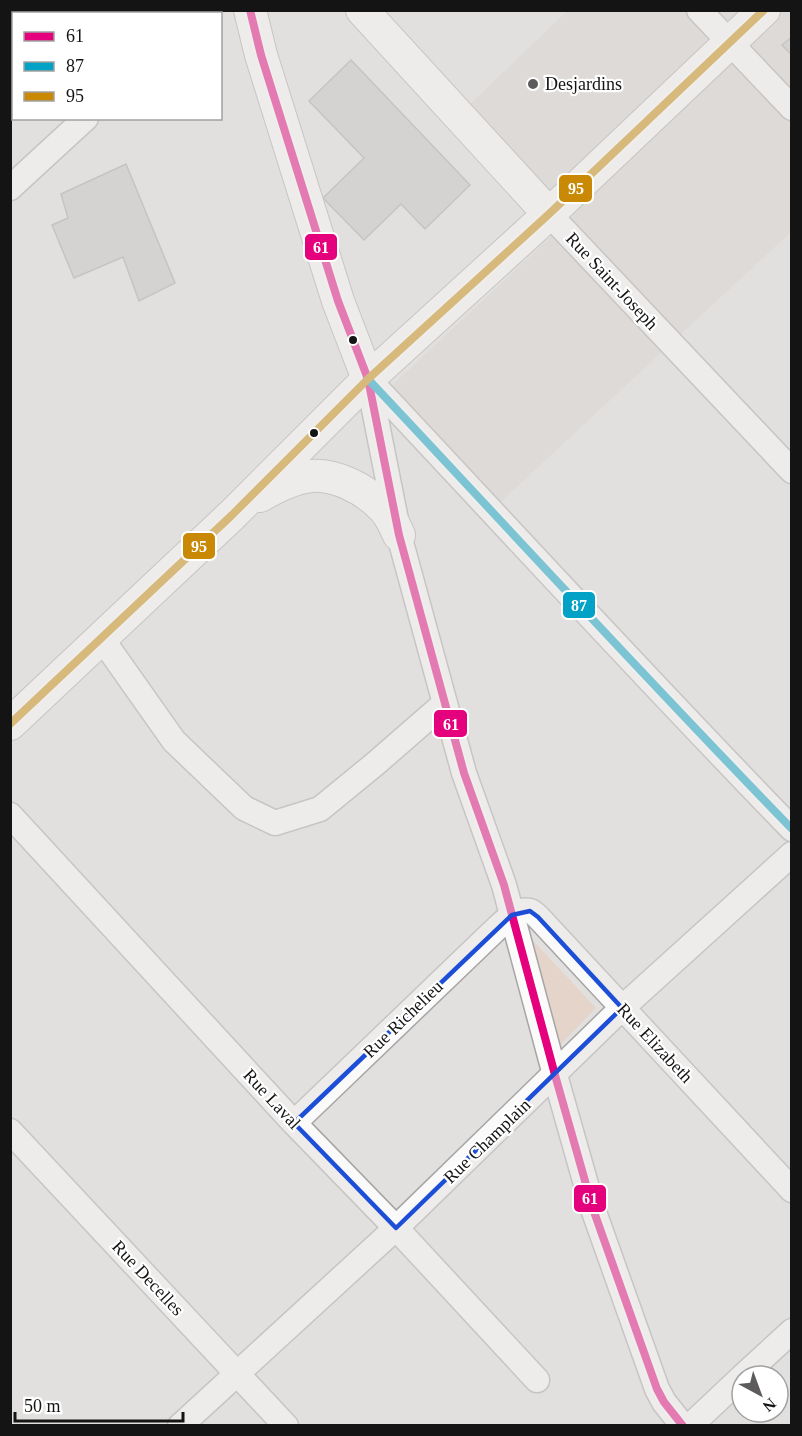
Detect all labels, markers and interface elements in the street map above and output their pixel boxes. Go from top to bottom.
legend [12,12,222,120]
text: 61 [66,26,84,46]
text: 87 [66,56,84,76]
place label: Desjardins [545,74,622,94]
marker: Desjardins [526,77,540,91]
text: 95 [66,86,84,106]
line badge: 95 [558,174,593,203]
text: 95 [568,180,584,197]
street label: Rue Saint-Joseph [562,228,662,334]
line badge: 61 [304,233,338,261]
text: 61 [313,239,329,256]
unlabelled marker [347,334,359,346]
unlabelled marker [308,427,320,439]
line badge: 95 [182,532,216,560]
text: 95 [191,538,207,555]
line badge: 87 [562,591,596,619]
text: 87 [571,597,587,614]
line badge: 61 [433,709,468,738]
text: 61 [443,716,459,733]
street label: Rue Richelieu [359,976,447,1062]
street label: Rue Elizabeth [613,999,697,1087]
street label: Rue Laval [239,1065,305,1133]
street label: Rue Champlain [440,1095,534,1187]
line badge: 61 [573,1184,607,1213]
text: 61 [582,1190,598,1207]
street label: Rue Decelles [108,1236,188,1320]
north arrow [730,1364,790,1424]
scale bar [15,1385,183,1423]
text: N [759,1395,779,1415]
text: 50 m [24,1396,61,1416]

